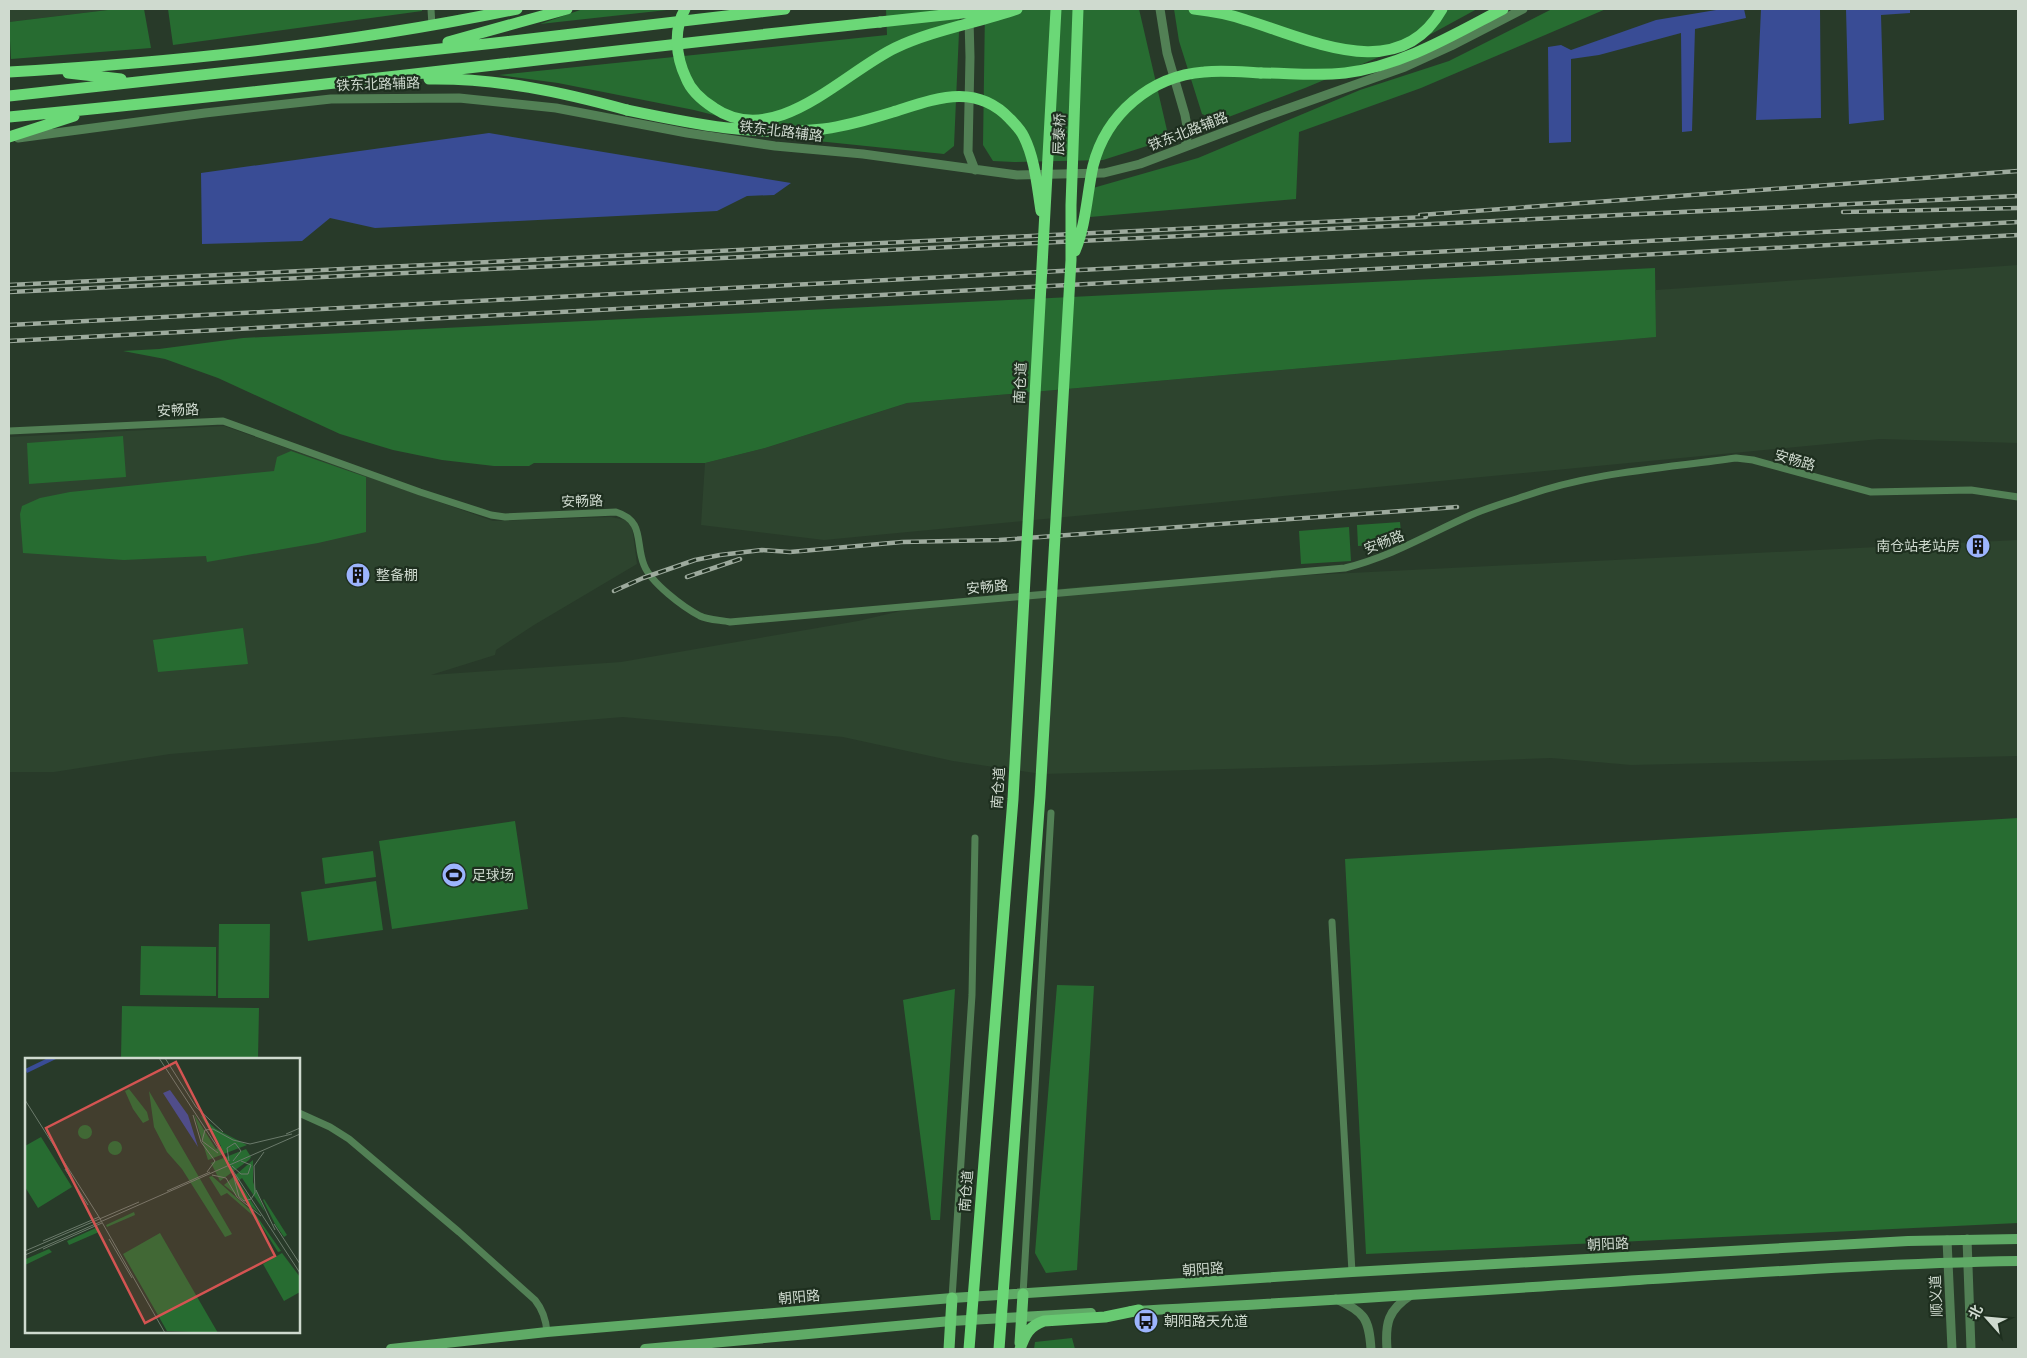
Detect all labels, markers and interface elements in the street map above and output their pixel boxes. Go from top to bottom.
street label: 铁东北路辅路 [336,75,420,93]
street label: 铁东北路辅路 [1146,108,1230,154]
street label: 辰泰桥 [1050,113,1068,155]
street label: 铁东北路辅路 [738,118,824,144]
street label: 南仓道 [1011,362,1029,404]
street label: 安畅路 [157,401,199,419]
street label: 安畅路 [1773,447,1817,473]
street label: 安畅路 [561,492,603,510]
street label: 安畅路 [1362,527,1406,557]
building icon: 南仓站老站房 [1965,533,1991,559]
place label: 南仓站老站房 [1876,538,1960,554]
building icon: 整备棚 [345,562,371,588]
place label: 整备棚 [376,567,418,583]
street label: 安畅路 [965,577,1009,597]
street label: 南仓道 [989,766,1007,810]
sports icon: 足球场 [441,862,467,888]
place label: 足球场 [472,867,514,883]
inset map [25,1058,300,1333]
street label: 南仓道 [956,1169,976,1213]
street label: 朝阳路 [1587,1235,1629,1253]
street label: 朝阳路 [1181,1260,1225,1278]
street label: 顺义道 [1927,1275,1945,1317]
street label: 朝阳路 [777,1287,821,1307]
north arrow [1962,1293,2012,1343]
text: 北 [1965,1302,1986,1322]
bus stop icon: 朝阳路天允道 [1133,1308,1159,1334]
place label: 朝阳路天允道 [1164,1313,1248,1329]

